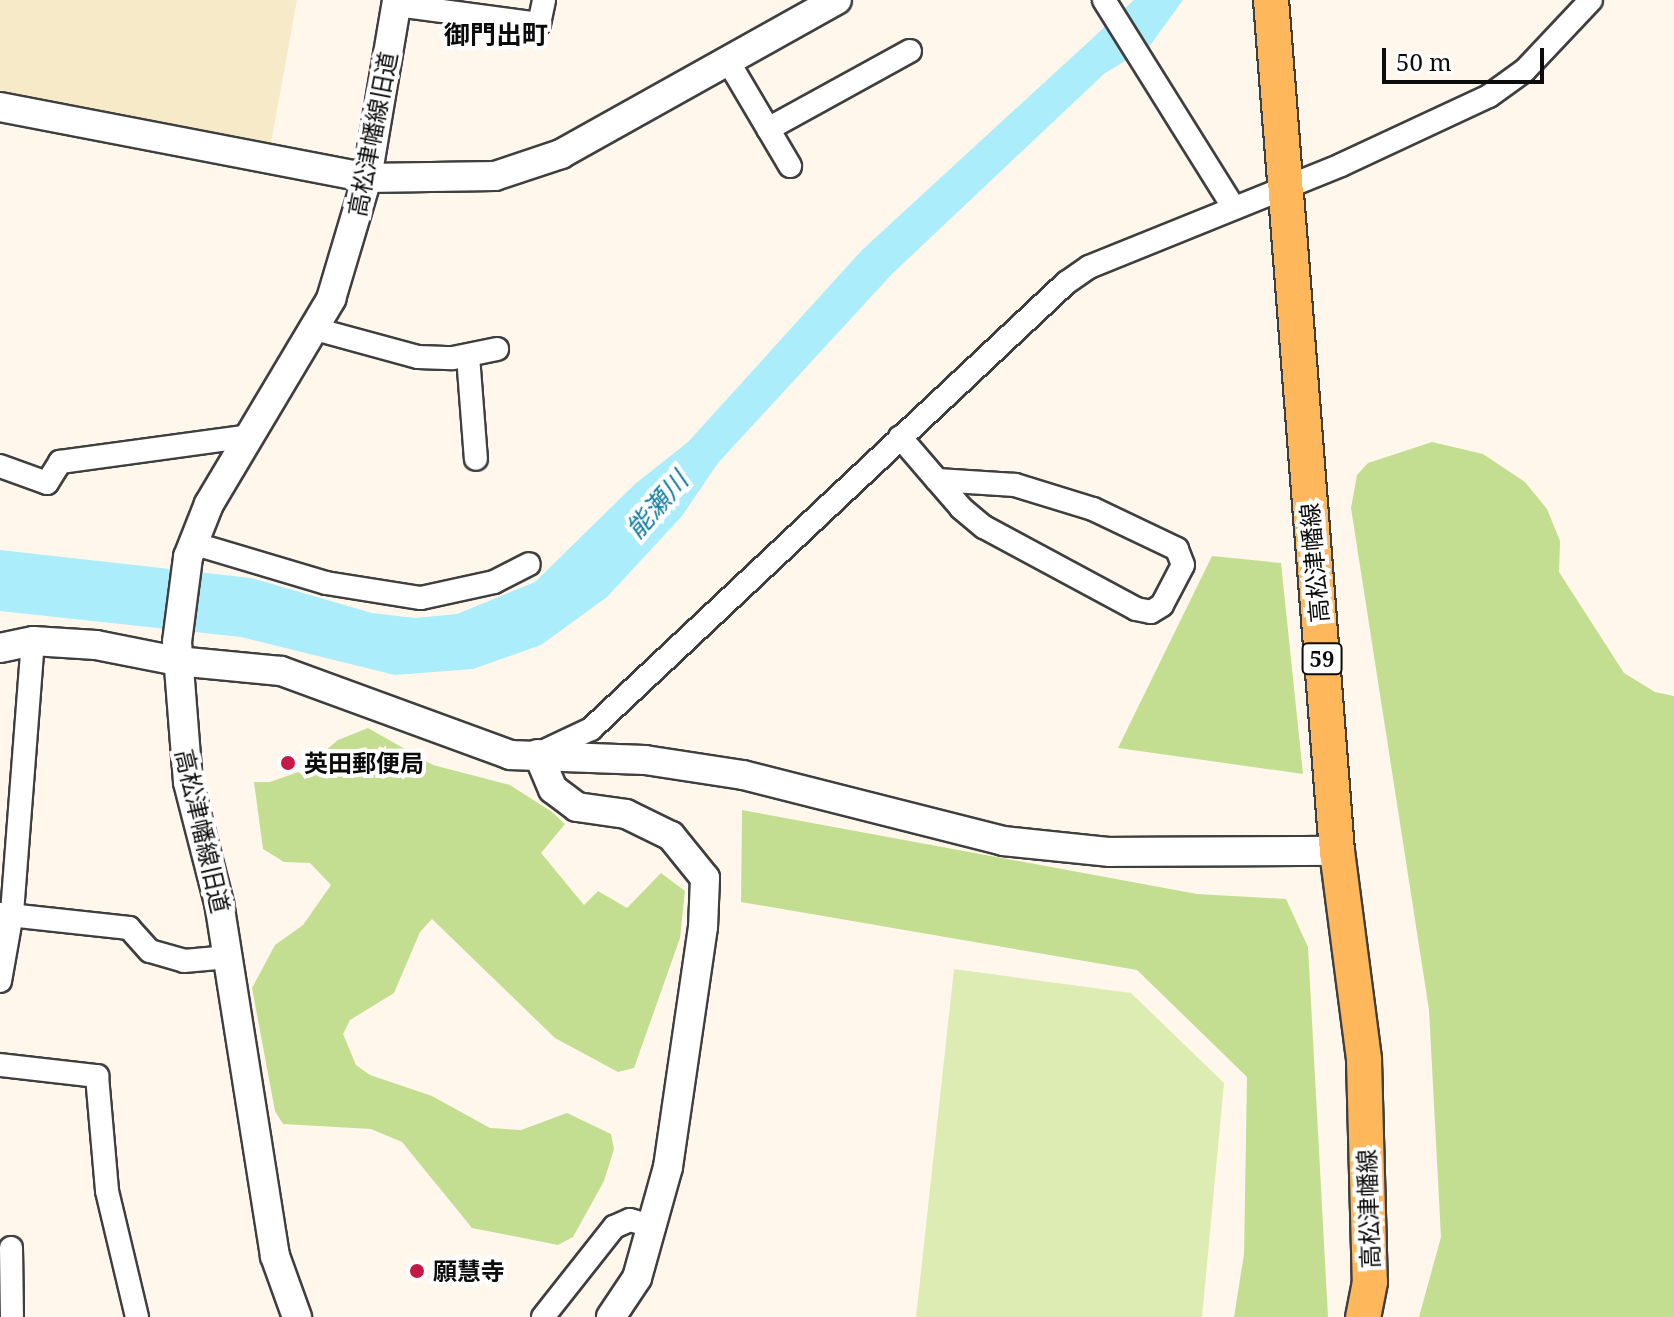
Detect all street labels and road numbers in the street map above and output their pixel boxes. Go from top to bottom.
street label: 高松津幡線旧道 [342,49,402,219]
street label: 高松津幡線 [1294,502,1334,624]
road number: 59 [1300,641,1344,677]
street label: 高松津幡線旧道 [170,746,236,916]
street label: 高松津幡線 [1352,1149,1384,1269]

